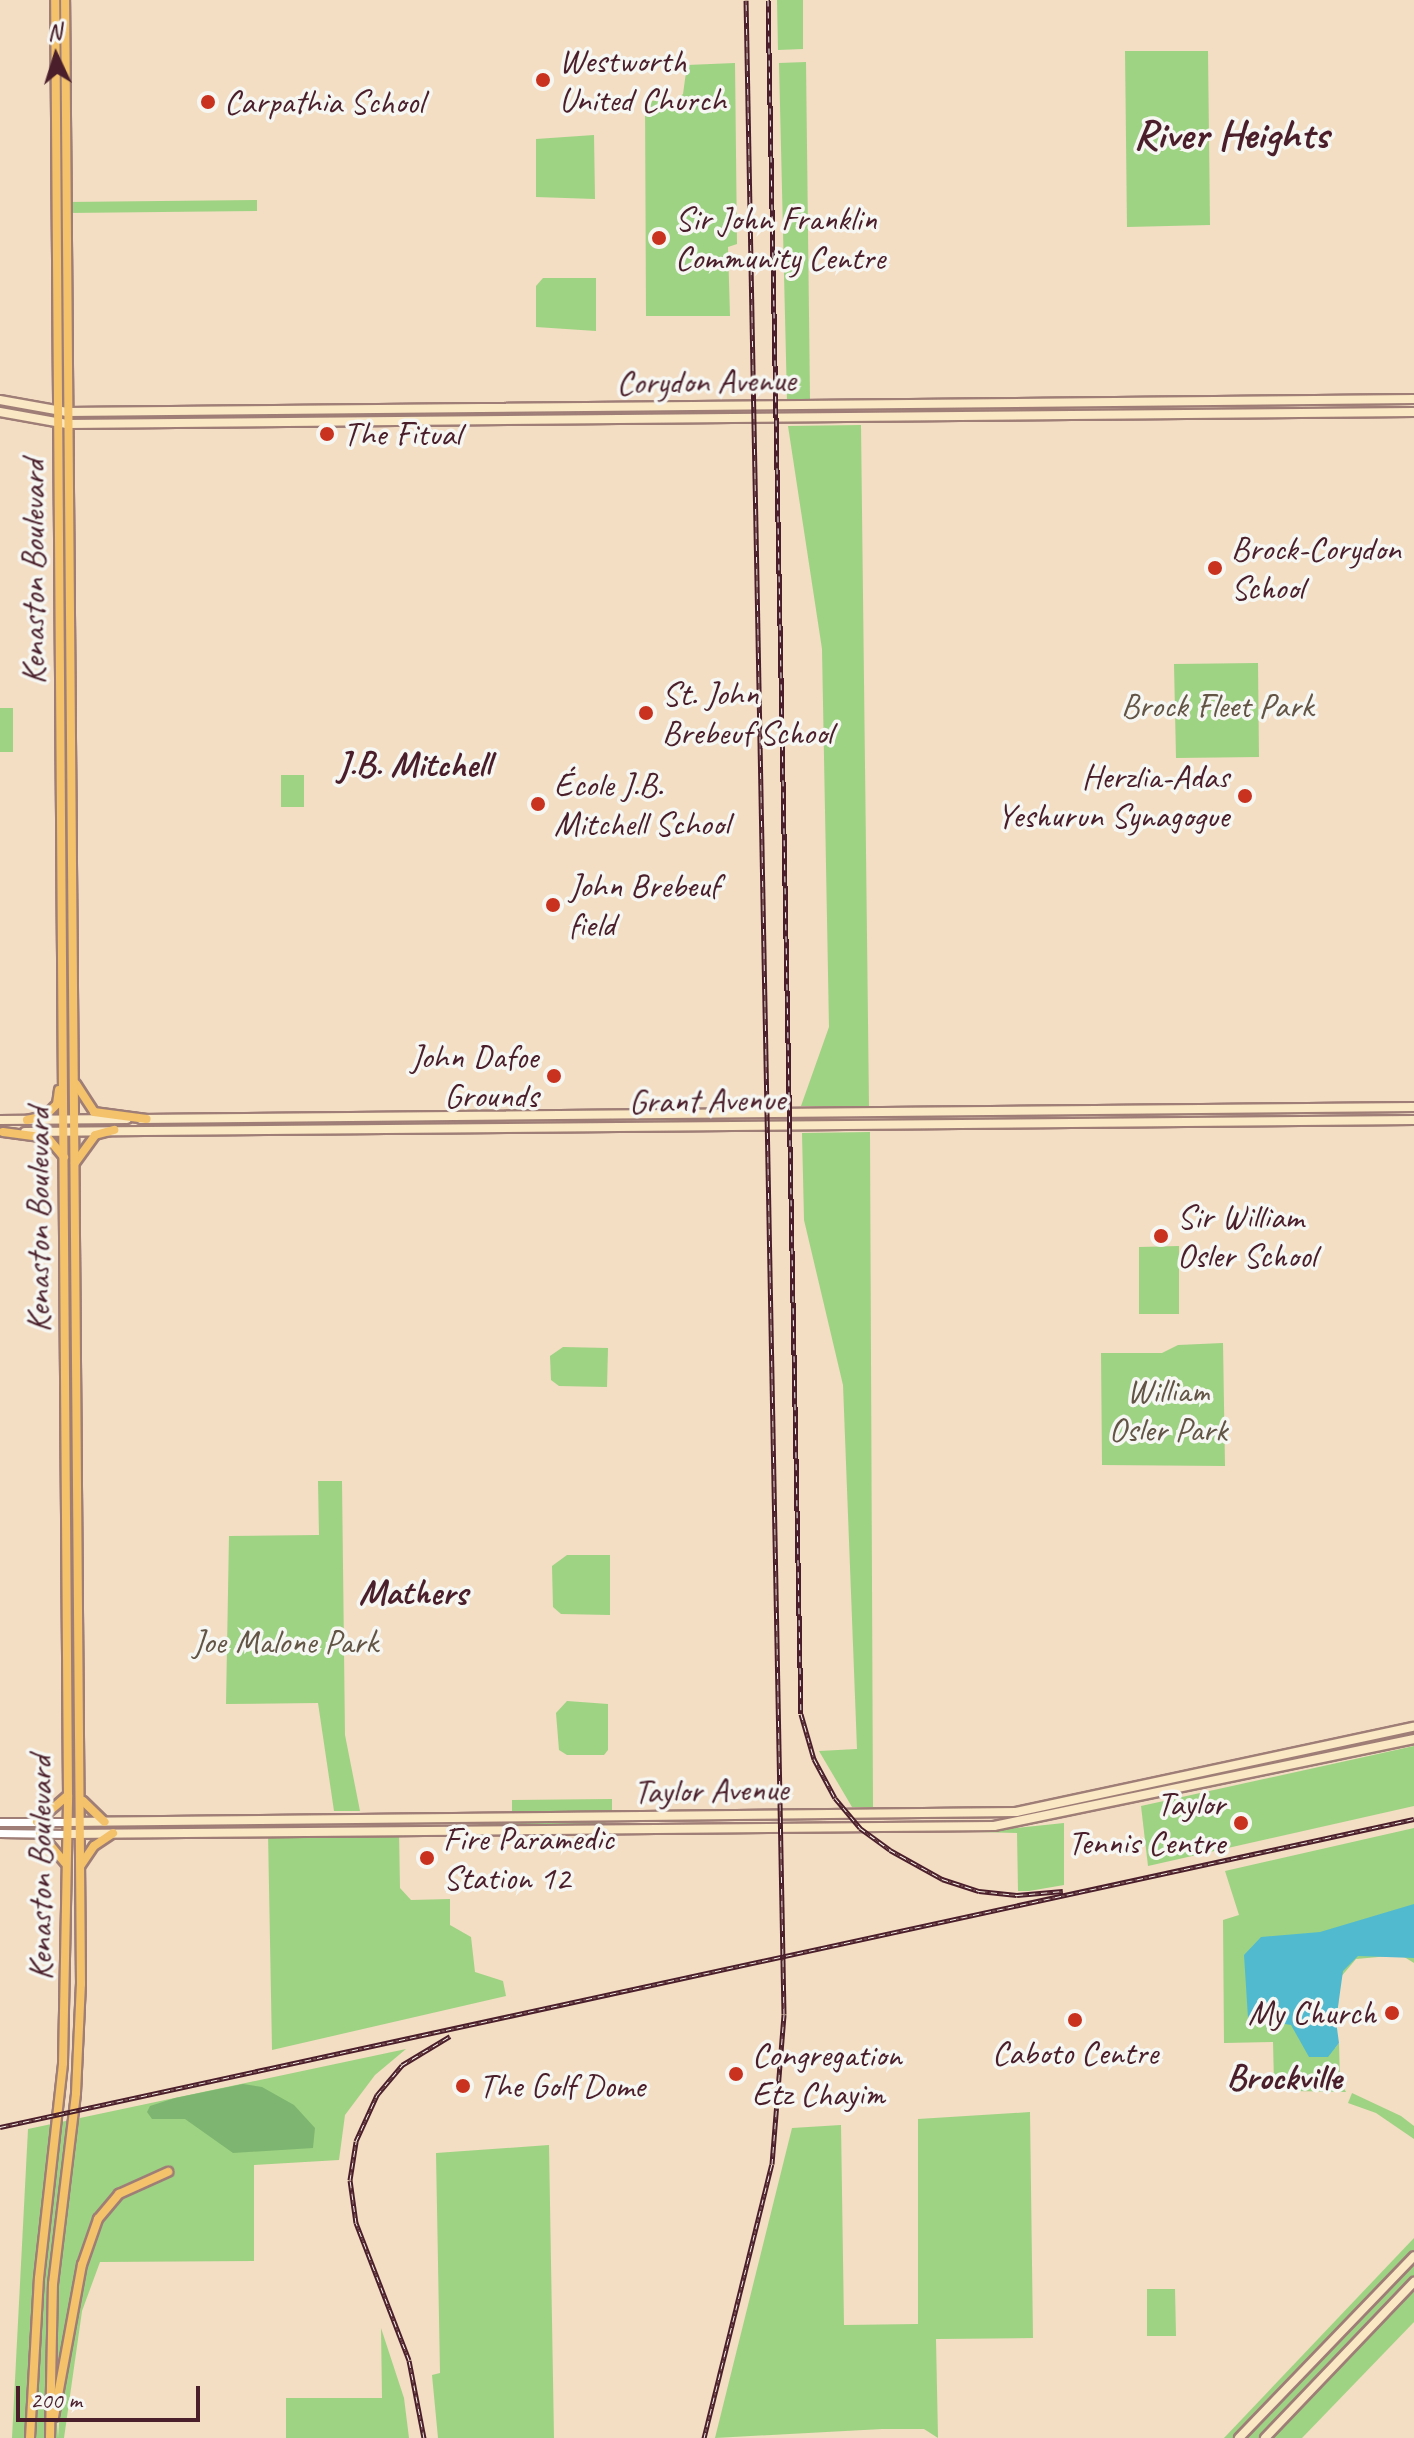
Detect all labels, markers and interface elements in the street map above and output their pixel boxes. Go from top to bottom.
north arrow [16,16,96,96]
text: N [47,18,62,46]
place label: Westworth United Church [559,40,726,120]
marker: Westworth United Church [534,71,552,89]
place label: Carpathia School [224,82,423,122]
marker: Carpathia School [199,93,217,111]
district label: River Heights [1134,110,1328,160]
place label: Sir John Franklin Community Centre [675,198,885,278]
marker: Sir John Franklin Community Centre [650,229,668,247]
street label: Corydon Avenue [616,359,796,403]
place label: The Fitual [343,414,460,454]
marker: The Fitual [318,425,336,443]
street label: Kenaston Boulevard [13,460,53,684]
place label: Brock-Corydon School [1231,528,1401,608]
marker: Brock-Corydon School [1206,559,1224,577]
place label: St. John Brebeuf School [662,673,833,752]
park label: Brock Fleet Park [1121,686,1313,726]
marker: St. John Brebeuf School [637,704,655,722]
district label: J.B. Mitchell [337,743,491,787]
place label: Herzlia-Adas Yeshurun Synagogue [997,756,1229,836]
place label: École J.B. Mitchell School [554,764,728,844]
marker: Herzlia-Adas Yeshurun Synagogue [1236,787,1254,805]
marker: École J.B. Mitchell School [529,795,547,813]
place label: John Brebeuf field [569,865,720,944]
marker: John Brebeuf field [544,896,562,914]
place label: John Dafoe Grounds [409,1036,538,1116]
marker: John Dafoe Grounds [545,1067,563,1085]
street label: Grant Avenue [628,1078,786,1122]
street label: Kenaston Boulevard [18,1108,58,1332]
place label: Sir William Osler School [1177,1196,1316,1276]
marker: Sir William Osler School [1152,1227,1170,1245]
park label: William Osler Park [1108,1370,1228,1450]
district label: Mathers [359,1571,467,1615]
park label: Joe Malone Park [192,1622,378,1662]
street label: Kenaston Boulevard [20,1756,60,1980]
street label: Taylor Avenue [633,1768,789,1812]
place label: Taylor Tennis Centre [1068,1783,1225,1862]
marker: Taylor Tennis Centre [1232,1814,1250,1832]
place label: Fire Paramedic Station 12 [443,1818,615,1898]
marker: Fire Paramedic Station 12 [418,1849,436,1867]
place label: My Church [1247,1993,1376,2033]
marker: My Church [1383,2004,1401,2022]
marker: Caboto Centre [1066,2011,1084,2029]
place label: Caboto Centre [992,2033,1158,2073]
place label: Congregation Etz Chayim [752,2034,902,2114]
district label: Brockville [1226,2056,1342,2100]
marker: Congregation Etz Chayim [727,2065,745,2083]
place label: The Golf Dome [479,2066,645,2106]
marker: The Golf Dome [454,2077,472,2095]
scale bar [20,2370,204,2420]
text: 200 m [30,2385,82,2415]

